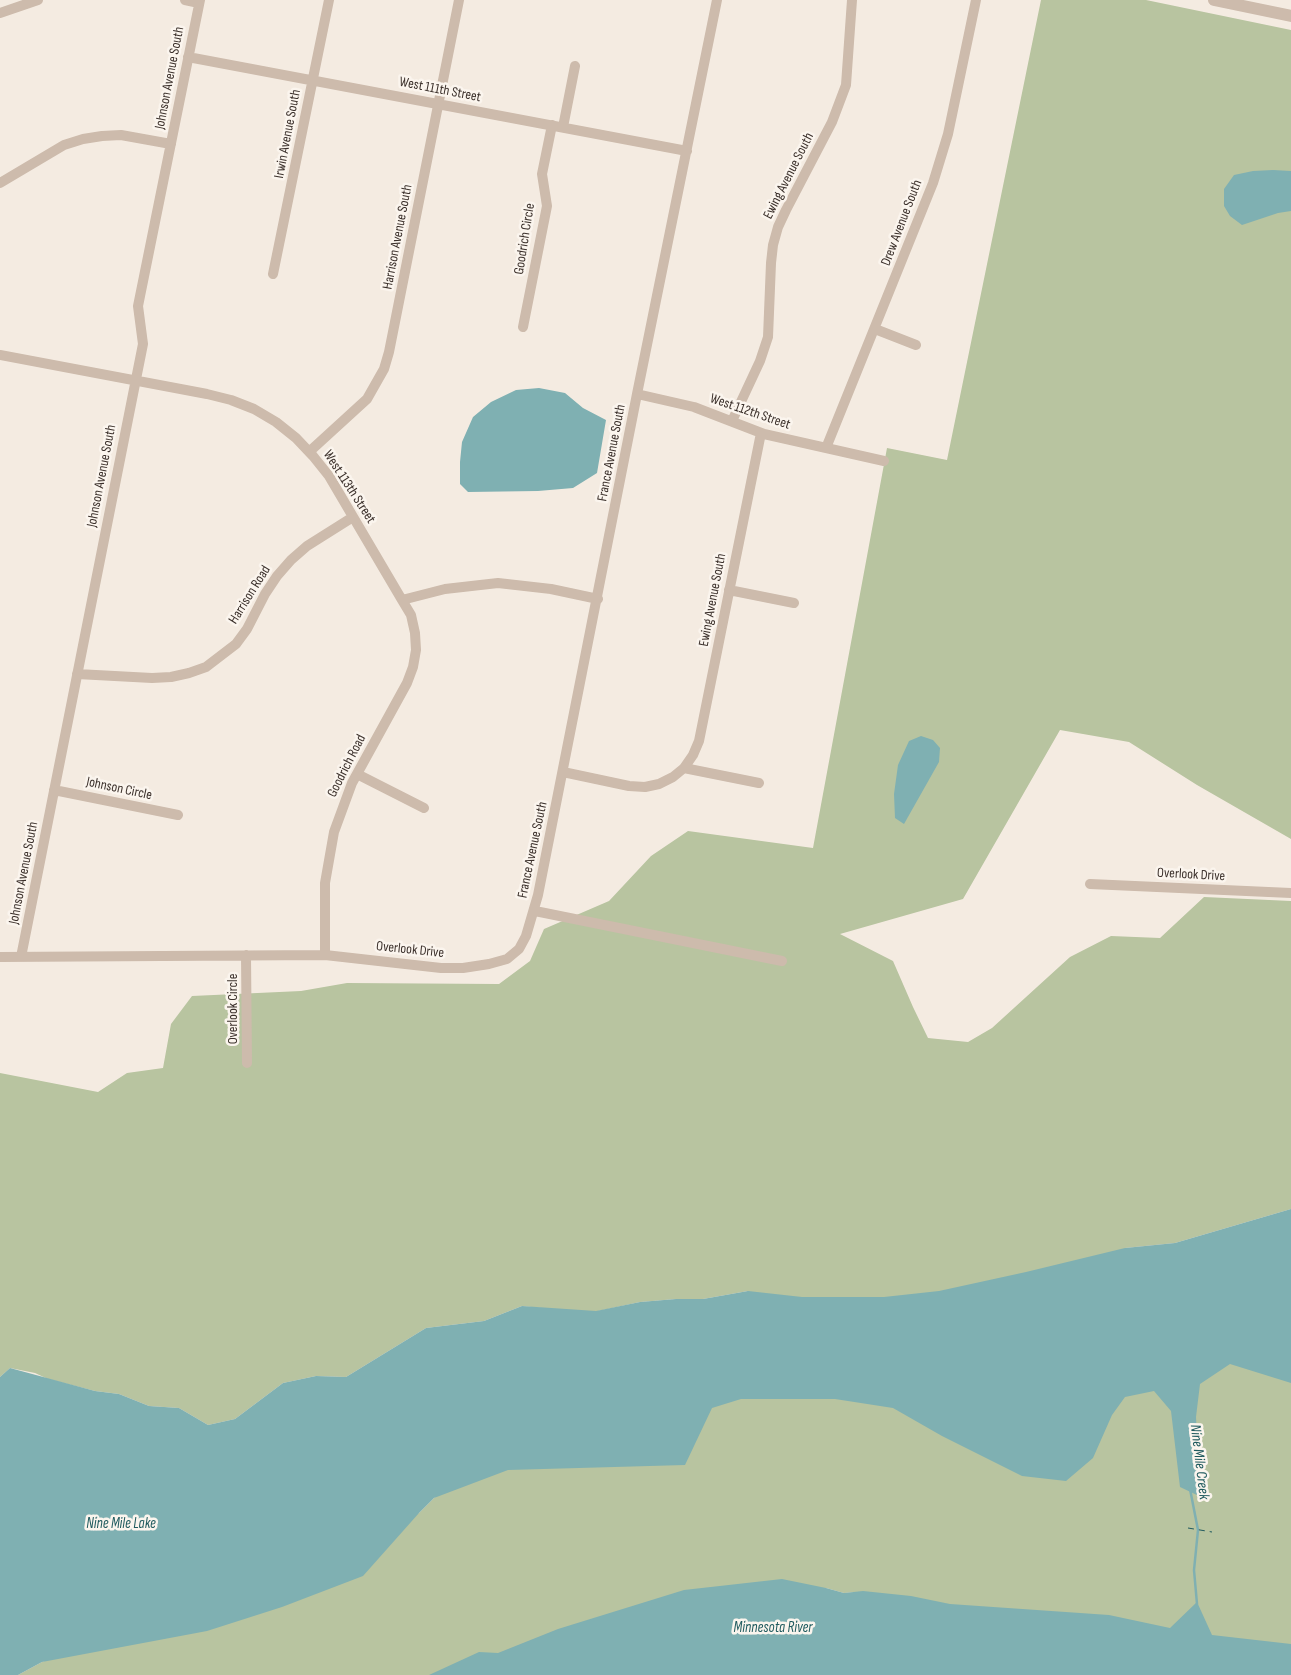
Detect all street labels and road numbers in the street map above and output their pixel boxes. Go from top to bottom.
street label: Johnson Avenue South [152,25,188,131]
street label: West 111th Street [398,74,482,106]
street label: Irwin Avenue South [271,88,305,180]
street label: Ewing Avenue South [760,130,818,222]
street label: Drew Avenue South [878,178,926,268]
street label: Harrison Avenue South [380,183,416,291]
street label: Goodrich Circle [511,202,539,276]
street label: West 112th Street [708,390,792,434]
street label: France Avenue South [594,403,630,503]
street label: Johnson Avenue South [84,423,120,529]
street label: West 113th Street [319,447,379,527]
street label: Ewing Avenue South [696,552,730,648]
street label: Harrison Road [226,563,274,627]
street label: Goodrich Road [324,732,370,800]
street label: Johnson Circle [85,774,153,804]
street label: France Avenue South [515,800,551,900]
street label: Johnson Avenue South [6,820,42,926]
street label: Overlook Drive [1157,865,1225,885]
street label: Overlook Drive [375,938,445,962]
street label: Overlook Circle [225,974,241,1044]

